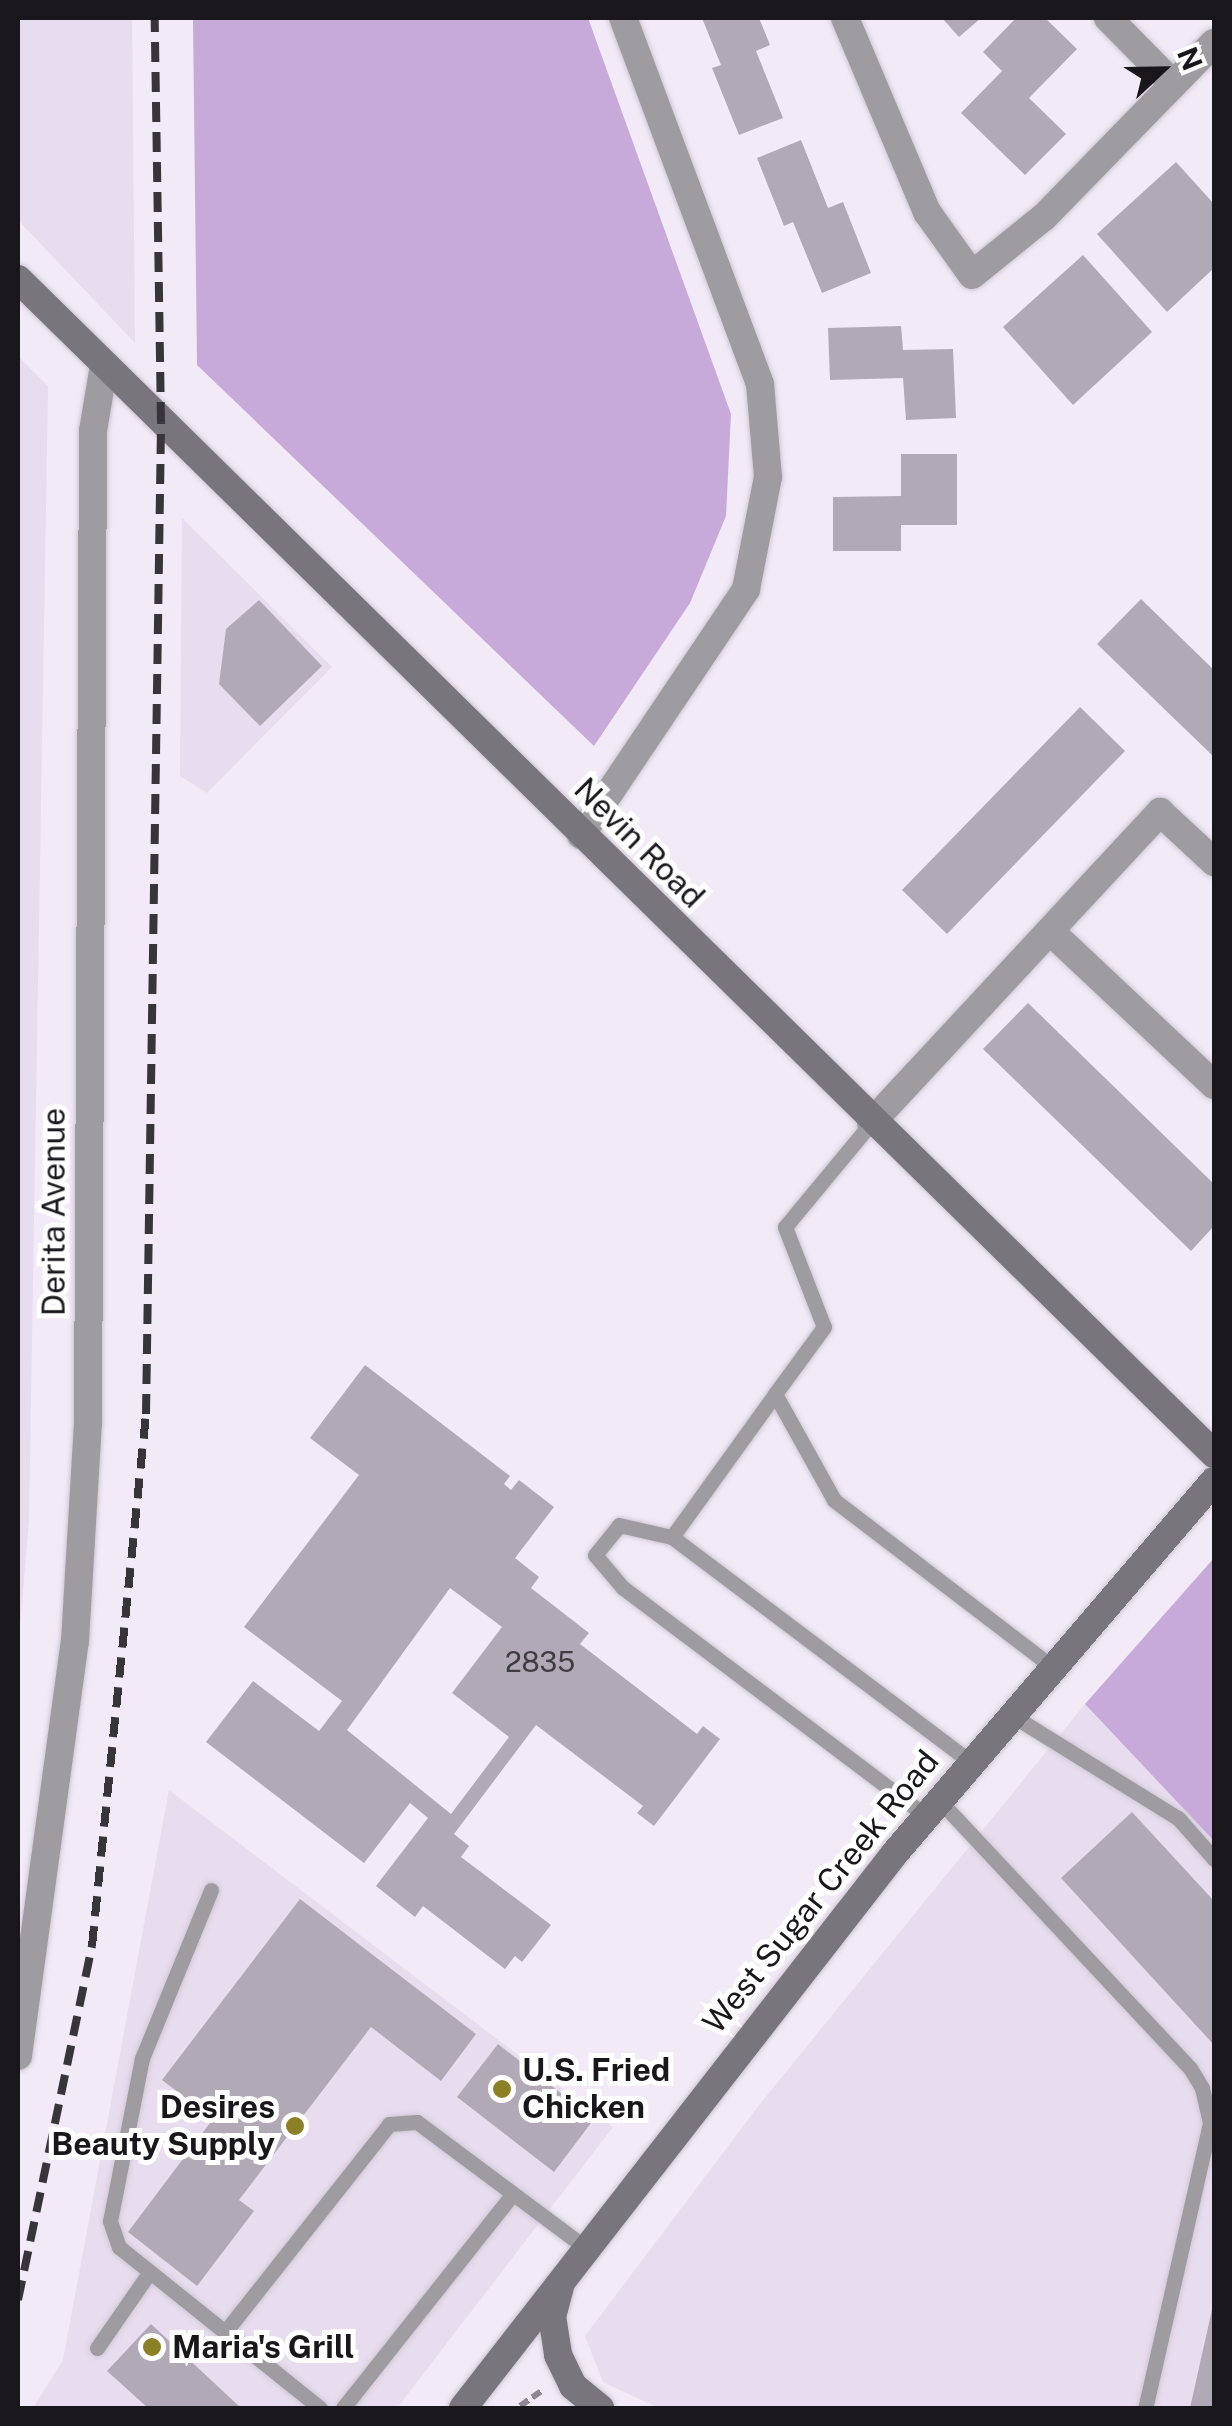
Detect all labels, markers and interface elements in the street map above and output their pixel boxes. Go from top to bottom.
north arrow [1112,20,1212,120]
text: N [1171,42,1210,75]
street label: Nevin Road [566,770,712,916]
street label: Derita Avenue [35,1108,73,1316]
house number: 2835 [505,1645,575,1679]
street label: West Sugar Creek Road [695,1743,947,2041]
place label: U.S. Fried Chicken [522,2052,670,2127]
marker: U.S. Fried Chicken [491,2078,513,2100]
place label: Desires Beauty Supply [51,2089,275,2164]
marker: Desires Beauty Supply [284,2115,306,2137]
place label: Maria's Grill [172,2328,355,2366]
marker: Maria's Grill [141,2336,163,2358]

